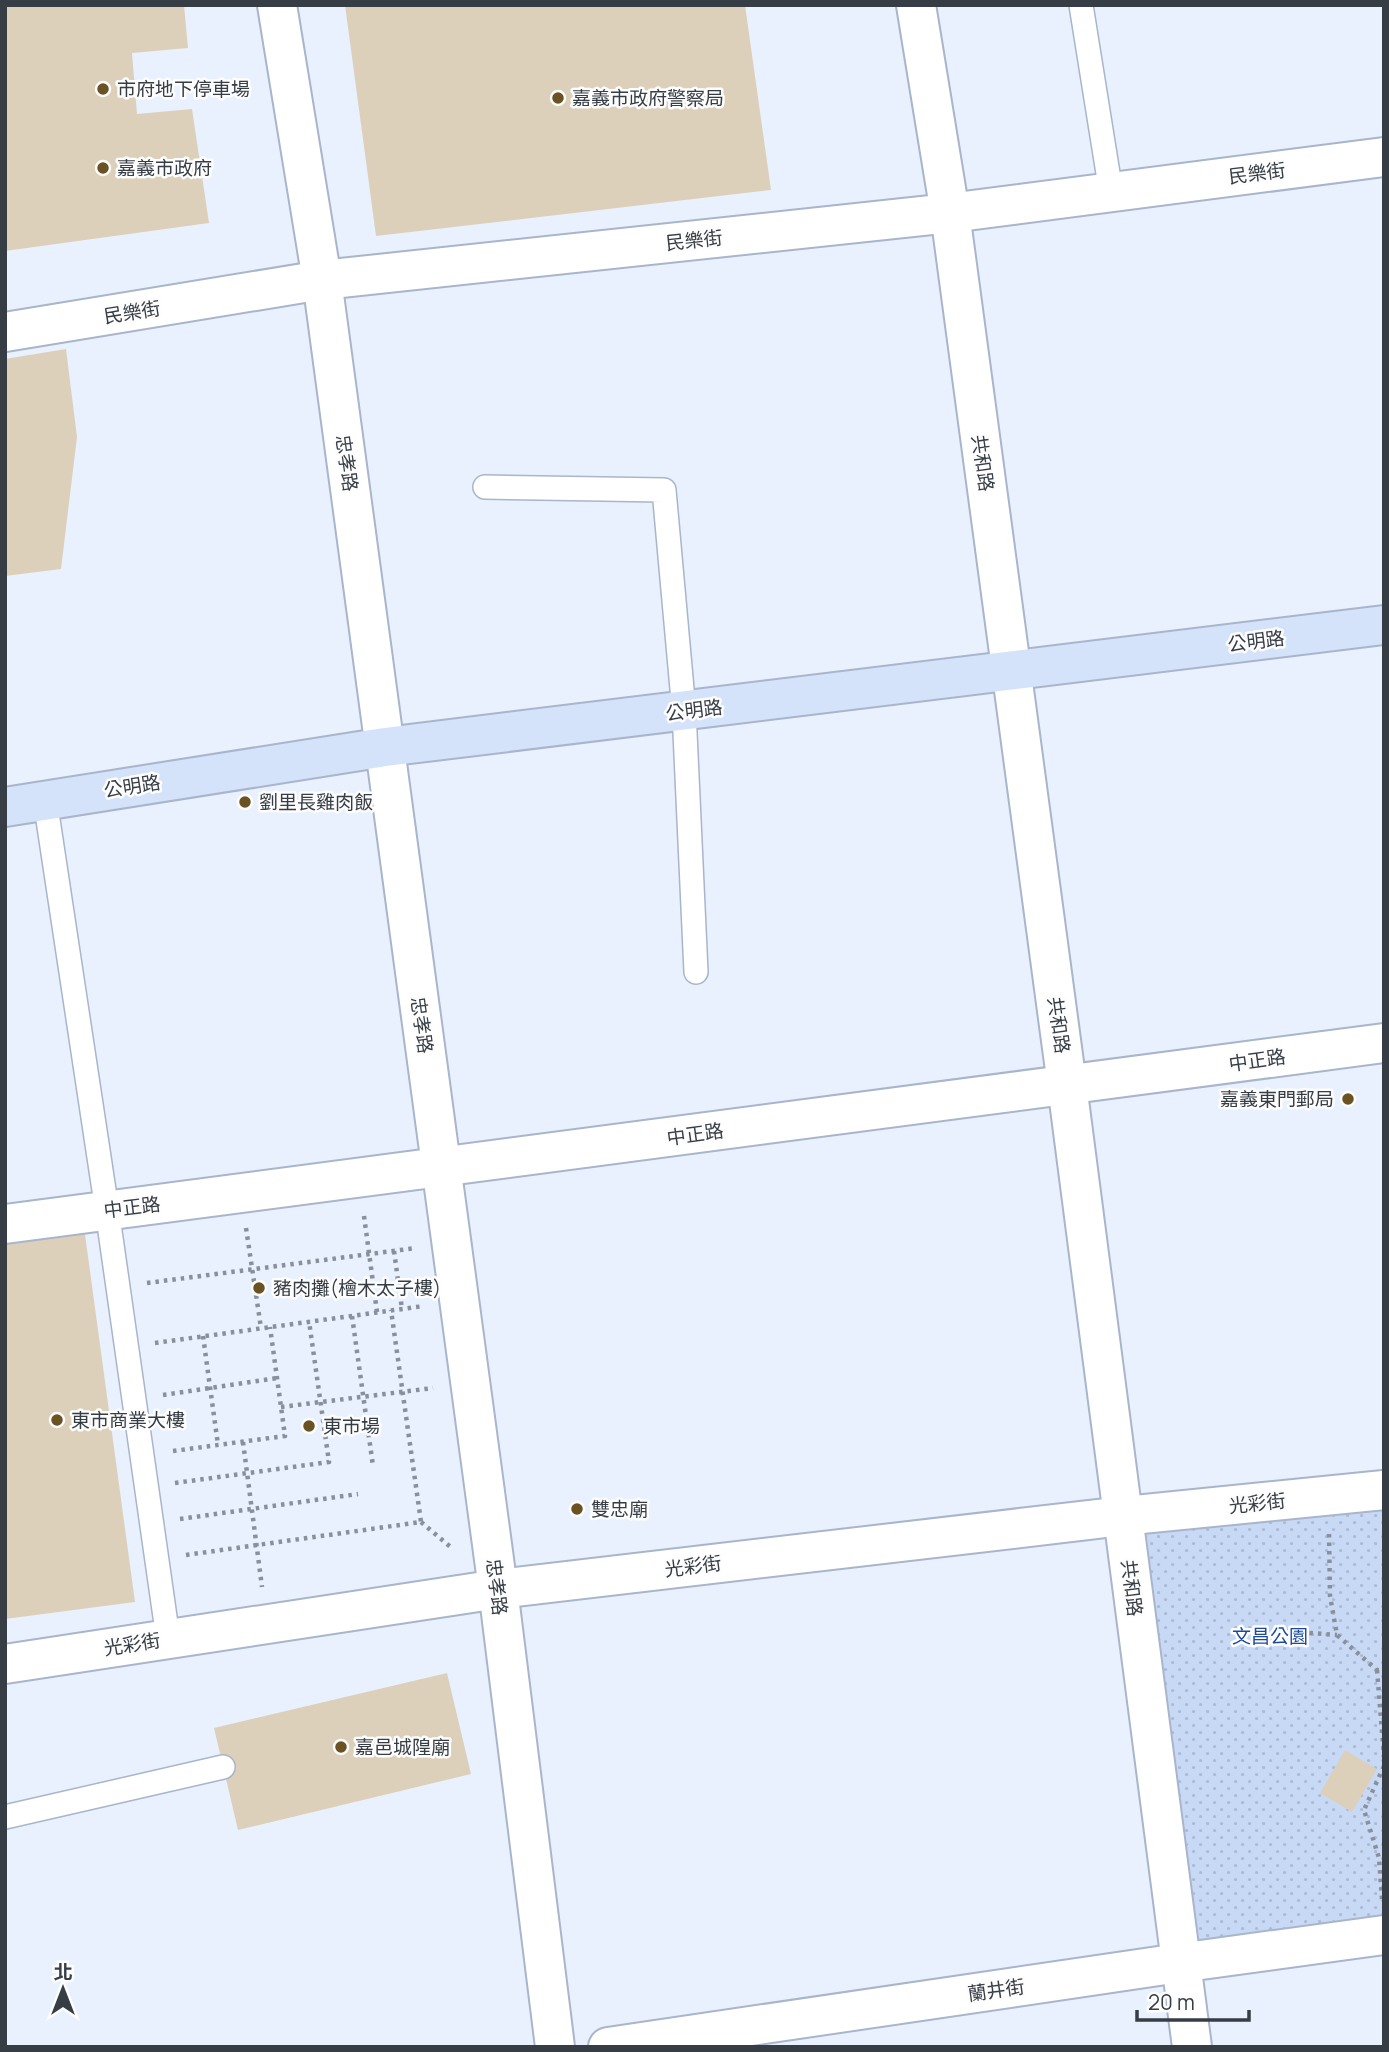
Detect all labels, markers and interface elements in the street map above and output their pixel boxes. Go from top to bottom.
place label: 市府地下停車場 [117,76,250,102]
marker: 市府地下停車場 [95,81,111,97]
place label: 嘉義市政府警察局 [572,85,724,111]
marker: 嘉義市政府警察局 [550,90,566,106]
place label: 嘉義市政府 [117,155,212,181]
street label: 民樂街 [1227,157,1287,189]
marker: 嘉義市政府 [95,160,111,176]
street label: 民樂街 [664,224,724,256]
street label: 民樂街 [102,295,162,329]
street label: 忠孝路 [330,433,364,493]
street label: 共和路 [966,433,1000,493]
street label: 公明路 [1226,625,1286,657]
street label: 公明路 [664,694,724,726]
street label: 公明路 [102,769,162,803]
place label: 劉里長雞肉飯 [259,789,373,815]
marker: 劉里長雞肉飯 [237,794,253,810]
street label: 忠孝路 [405,995,439,1055]
street label: 共和路 [1042,995,1076,1055]
street label: 中正路 [1227,1043,1287,1077]
place label: 嘉義東門郵局 [1220,1086,1334,1112]
marker: 嘉義東門郵局 [1340,1091,1356,1107]
street label: 中正路 [665,1117,725,1151]
street label: 中正路 [102,1191,162,1223]
place label: 豬肉攤(檜木太子樓) [273,1275,441,1301]
marker: 豬肉攤(檜木太子樓) [251,1280,267,1296]
place label: 東市商業大樓 [71,1407,185,1433]
marker: 東市商業大樓 [49,1412,65,1428]
place label: 東市場 [323,1413,380,1439]
marker: 東市場 [301,1418,317,1434]
street label: 光彩街 [1227,1487,1287,1519]
place label: 雙忠廟 [591,1496,648,1522]
marker: 雙忠廟 [569,1501,585,1517]
street label: 光彩街 [663,1550,723,1582]
street label: 忠孝路 [481,1557,513,1617]
street label: 共和路 [1116,1558,1148,1618]
park label: 文昌公園 [1232,1623,1308,1649]
street label: 光彩街 [102,1627,162,1661]
place label: 嘉邑城隍廟 [355,1734,450,1760]
marker: 嘉邑城隍廟 [333,1739,349,1755]
north arrow [28,1954,98,2024]
text: 北 [53,1959,73,1985]
street label: 蘭井街 [966,1973,1026,2007]
scale bar [1137,1979,1249,2023]
text: 20 m [1148,1988,1195,2016]

